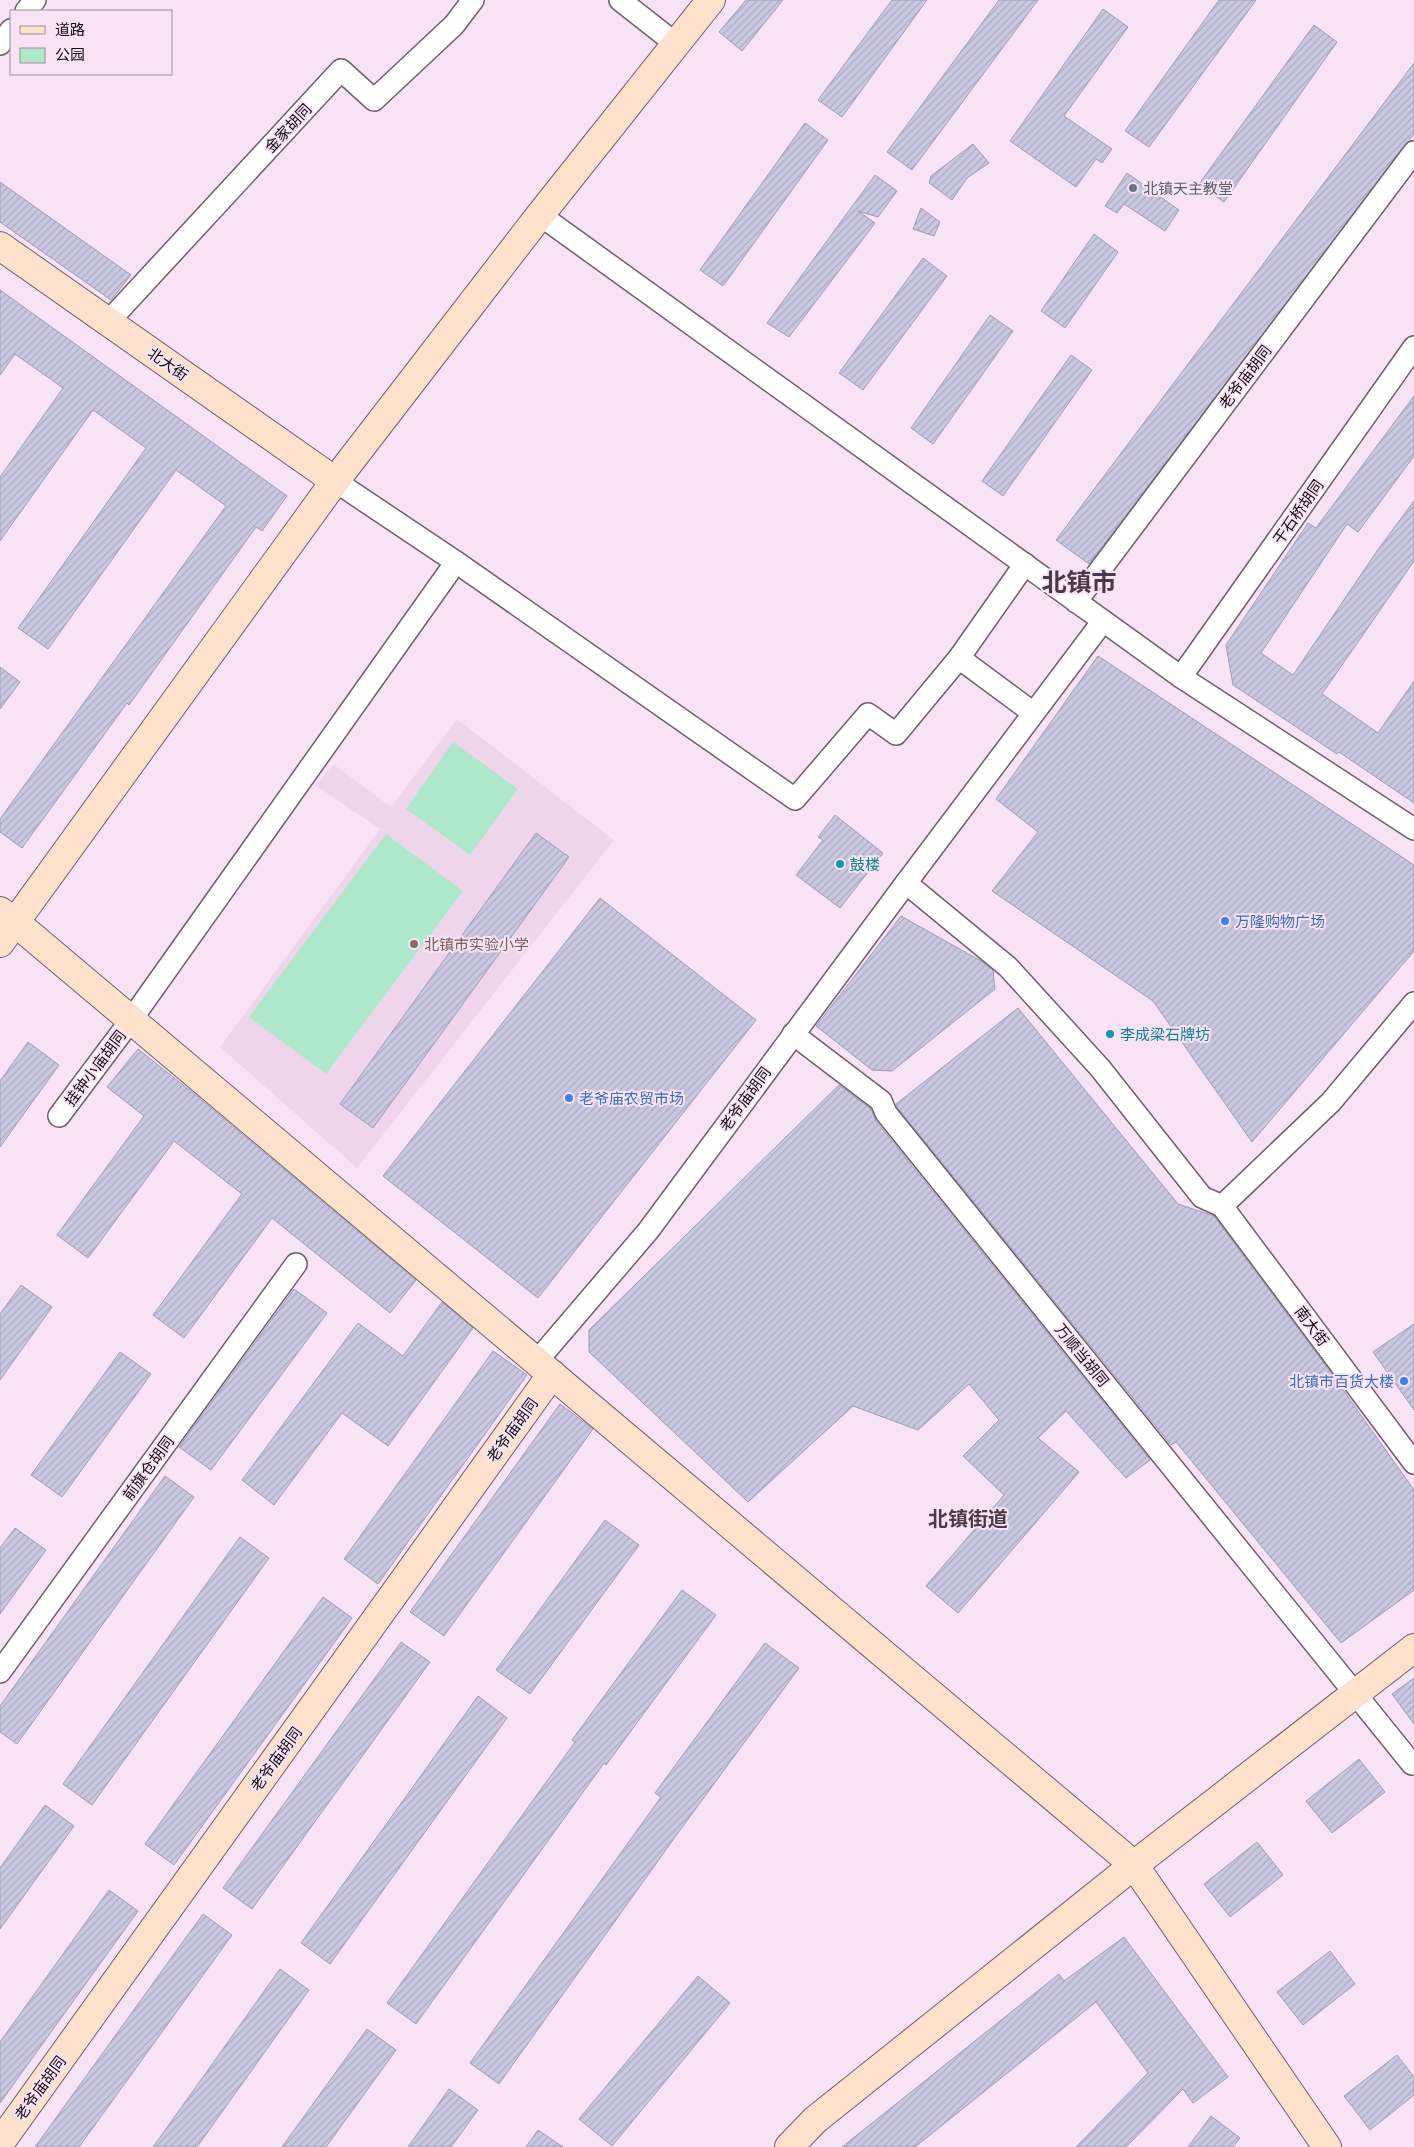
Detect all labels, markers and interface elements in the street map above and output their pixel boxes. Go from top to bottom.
legend [10,10,172,75]
text: 道路 [55,20,85,39]
text: 公园 [55,45,85,64]
street label: 金家胡同 [261,100,315,156]
place label: 北镇天主教堂 [1143,179,1233,198]
marker: 北镇天主教堂 [1127,182,1139,194]
street label: 老爷庙胡同 [1215,341,1275,413]
street label: 北大街 [144,343,192,385]
street label: 干石桥胡同 [1269,476,1327,548]
district label: 北镇市 [1041,565,1117,598]
place label: 鼓楼 [850,855,880,874]
marker: 鼓楼 [834,858,846,870]
place label: 万隆购物广场 [1235,912,1325,931]
marker: 万隆购物广场 [1219,915,1231,927]
place label: 北镇市实验小学 [424,935,529,954]
marker: 北镇市实验小学 [408,938,420,950]
place label: 李成梁石牌坊 [1120,1025,1210,1044]
street label: 挂钟小庙胡同 [60,1026,130,1110]
marker: 李成梁石牌坊 [1104,1028,1116,1040]
street label: 老爷庙胡同 [715,1063,775,1135]
place label: 老爷庙农贸市场 [579,1089,684,1108]
marker: 老爷庙农贸市场 [563,1092,575,1104]
street label: 南大街 [1291,1302,1333,1350]
street label: 万顺当胡同 [1051,1320,1113,1390]
place label: 北镇市百货大楼 [1289,1372,1394,1391]
marker: 北镇市百货大楼 [1398,1375,1410,1387]
street label: 老爷庙胡同 [482,1394,542,1466]
street label: 前旗仓胡同 [118,1432,178,1504]
district label: 北镇街道 [928,1505,1008,1532]
street label: 老爷庙胡同 [246,1723,306,1795]
street label: 老爷庙胡同 [10,2052,70,2124]

